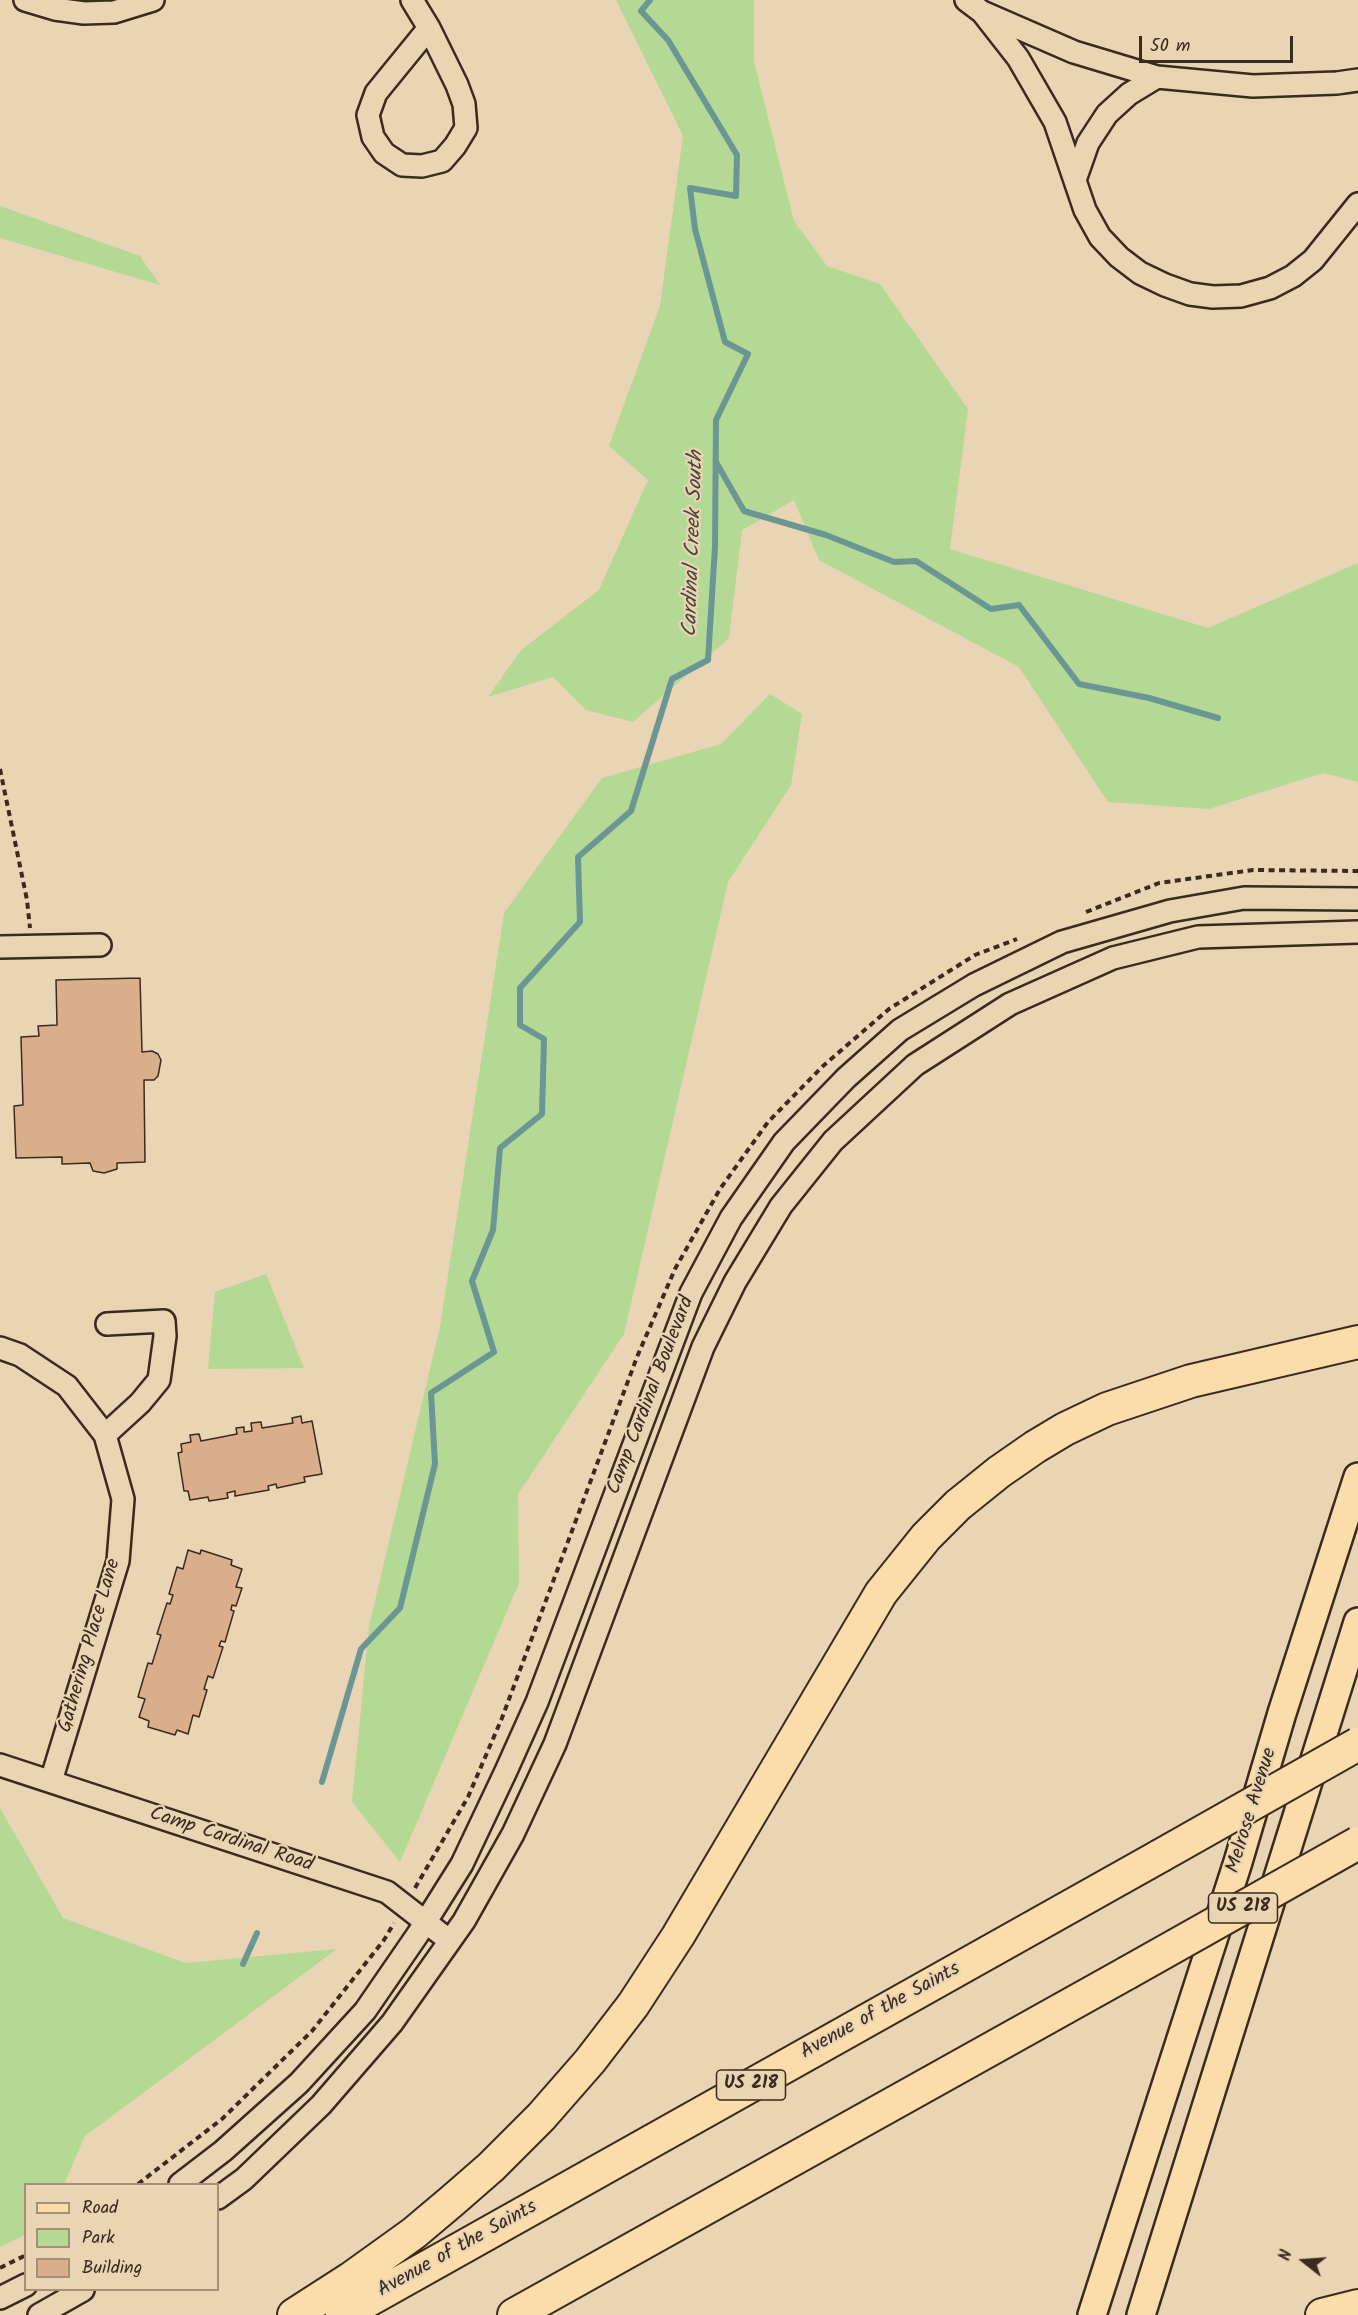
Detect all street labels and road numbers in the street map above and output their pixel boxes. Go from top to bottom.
street label: Camp Cardinal Boulevard [603,1294,701,1498]
street label: Gathering Place Lane [55,1556,127,1736]
street label: Melrose Avenue [1223,1745,1283,1877]
street label: Camp Cardinal Road [146,1803,316,1879]
road number: US 218 [1208,1893,1278,1923]
street label: Avenue of the Saints [797,1958,965,2066]
road number: US 218 [716,2070,786,2100]
street label: Avenue of the Saints [374,2196,542,2304]

